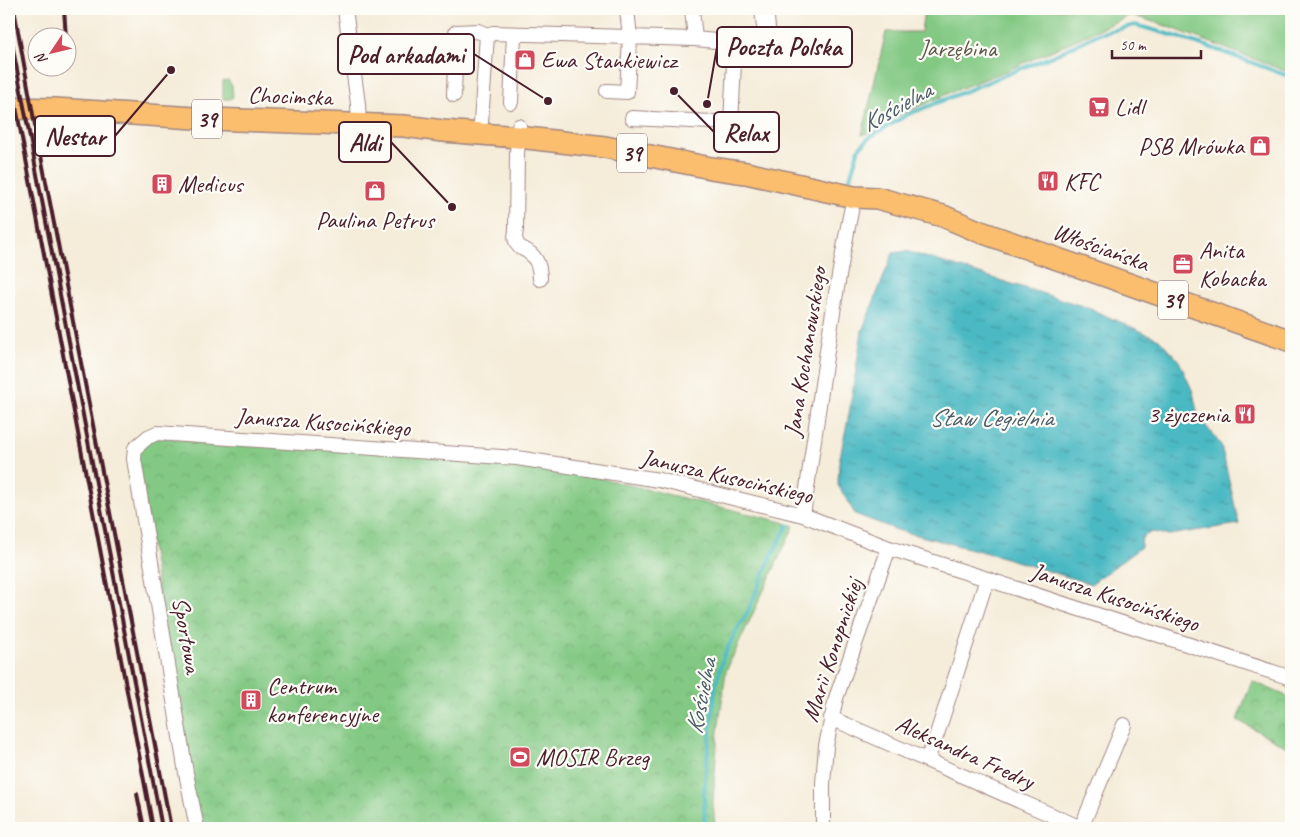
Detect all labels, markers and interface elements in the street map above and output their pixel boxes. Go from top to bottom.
callout: Poczta Polska [717,27,852,67]
north arrow [28,28,78,78]
scale bar [1112,28,1201,60]
text: Poczta Polska [726,31,843,63]
park label: Jarzębina [919,33,998,63]
callout: Pod arkadami [338,34,474,74]
text: 50 m [1120,36,1147,55]
text: Pod arkadami [348,39,467,71]
place label: Ewa Stankiewicz [541,45,679,75]
shop icon: Ewa Stankiewicz [513,48,537,72]
text: N [31,49,51,68]
water label: Kościelna [856,73,940,139]
street label: Chocimska [247,80,335,113]
place label: Lidl [1115,92,1147,122]
supermarket icon: Lidl [1087,95,1111,119]
road number: 39 [192,100,222,138]
callout: Relax [714,112,779,152]
callout: Nestar [35,116,115,156]
text: Relax [723,117,771,149]
text: Nestar [45,121,108,153]
callout: Aldi [339,122,391,162]
text: Aldi [349,127,384,159]
place label: PSB Mrówka [1138,131,1246,161]
road number: 39 [617,134,647,172]
shop icon: PSB Mrówka [1248,134,1272,158]
place label: KFC [1064,166,1101,196]
place label: Medicus [178,169,244,199]
restaurant icon: KFC [1036,169,1060,193]
building icon: Medicus [150,172,174,196]
shop icon: Paulina Petrus [363,179,387,203]
place label: Paulina Petrus [316,205,436,235]
street label: Włościańska [1049,216,1155,279]
place label: Anita Kobacka [1199,235,1267,293]
office icon: Anita Kobacka [1171,252,1195,276]
street label: Jana Kochanowskiego [777,263,834,440]
road number: 39 [1158,280,1188,320]
place label: 3 życzenia [1148,399,1231,429]
street label: Janusza Kusocińskiego [234,401,413,443]
water label: Staw Cegielnia [929,402,1055,434]
restaurant icon: 3 życzenia [1233,402,1257,426]
street label: Janusza Kusocińskiego [638,442,817,511]
street label: Janusza Kusocińskiego [1026,555,1204,639]
street label: Marii Konopnickiej [795,572,870,725]
street label: Sportowa [166,595,209,677]
water label: Kościelna [678,653,724,737]
place label: Centrum konferencyjne [267,671,380,729]
building icon: Centrum konferencyjne [239,688,263,712]
street label: Aleksandra Fredry [891,708,1041,797]
place label: MOSIR Brzeg [536,742,650,772]
sports icon: MOSIR Brzeg [508,745,532,769]

